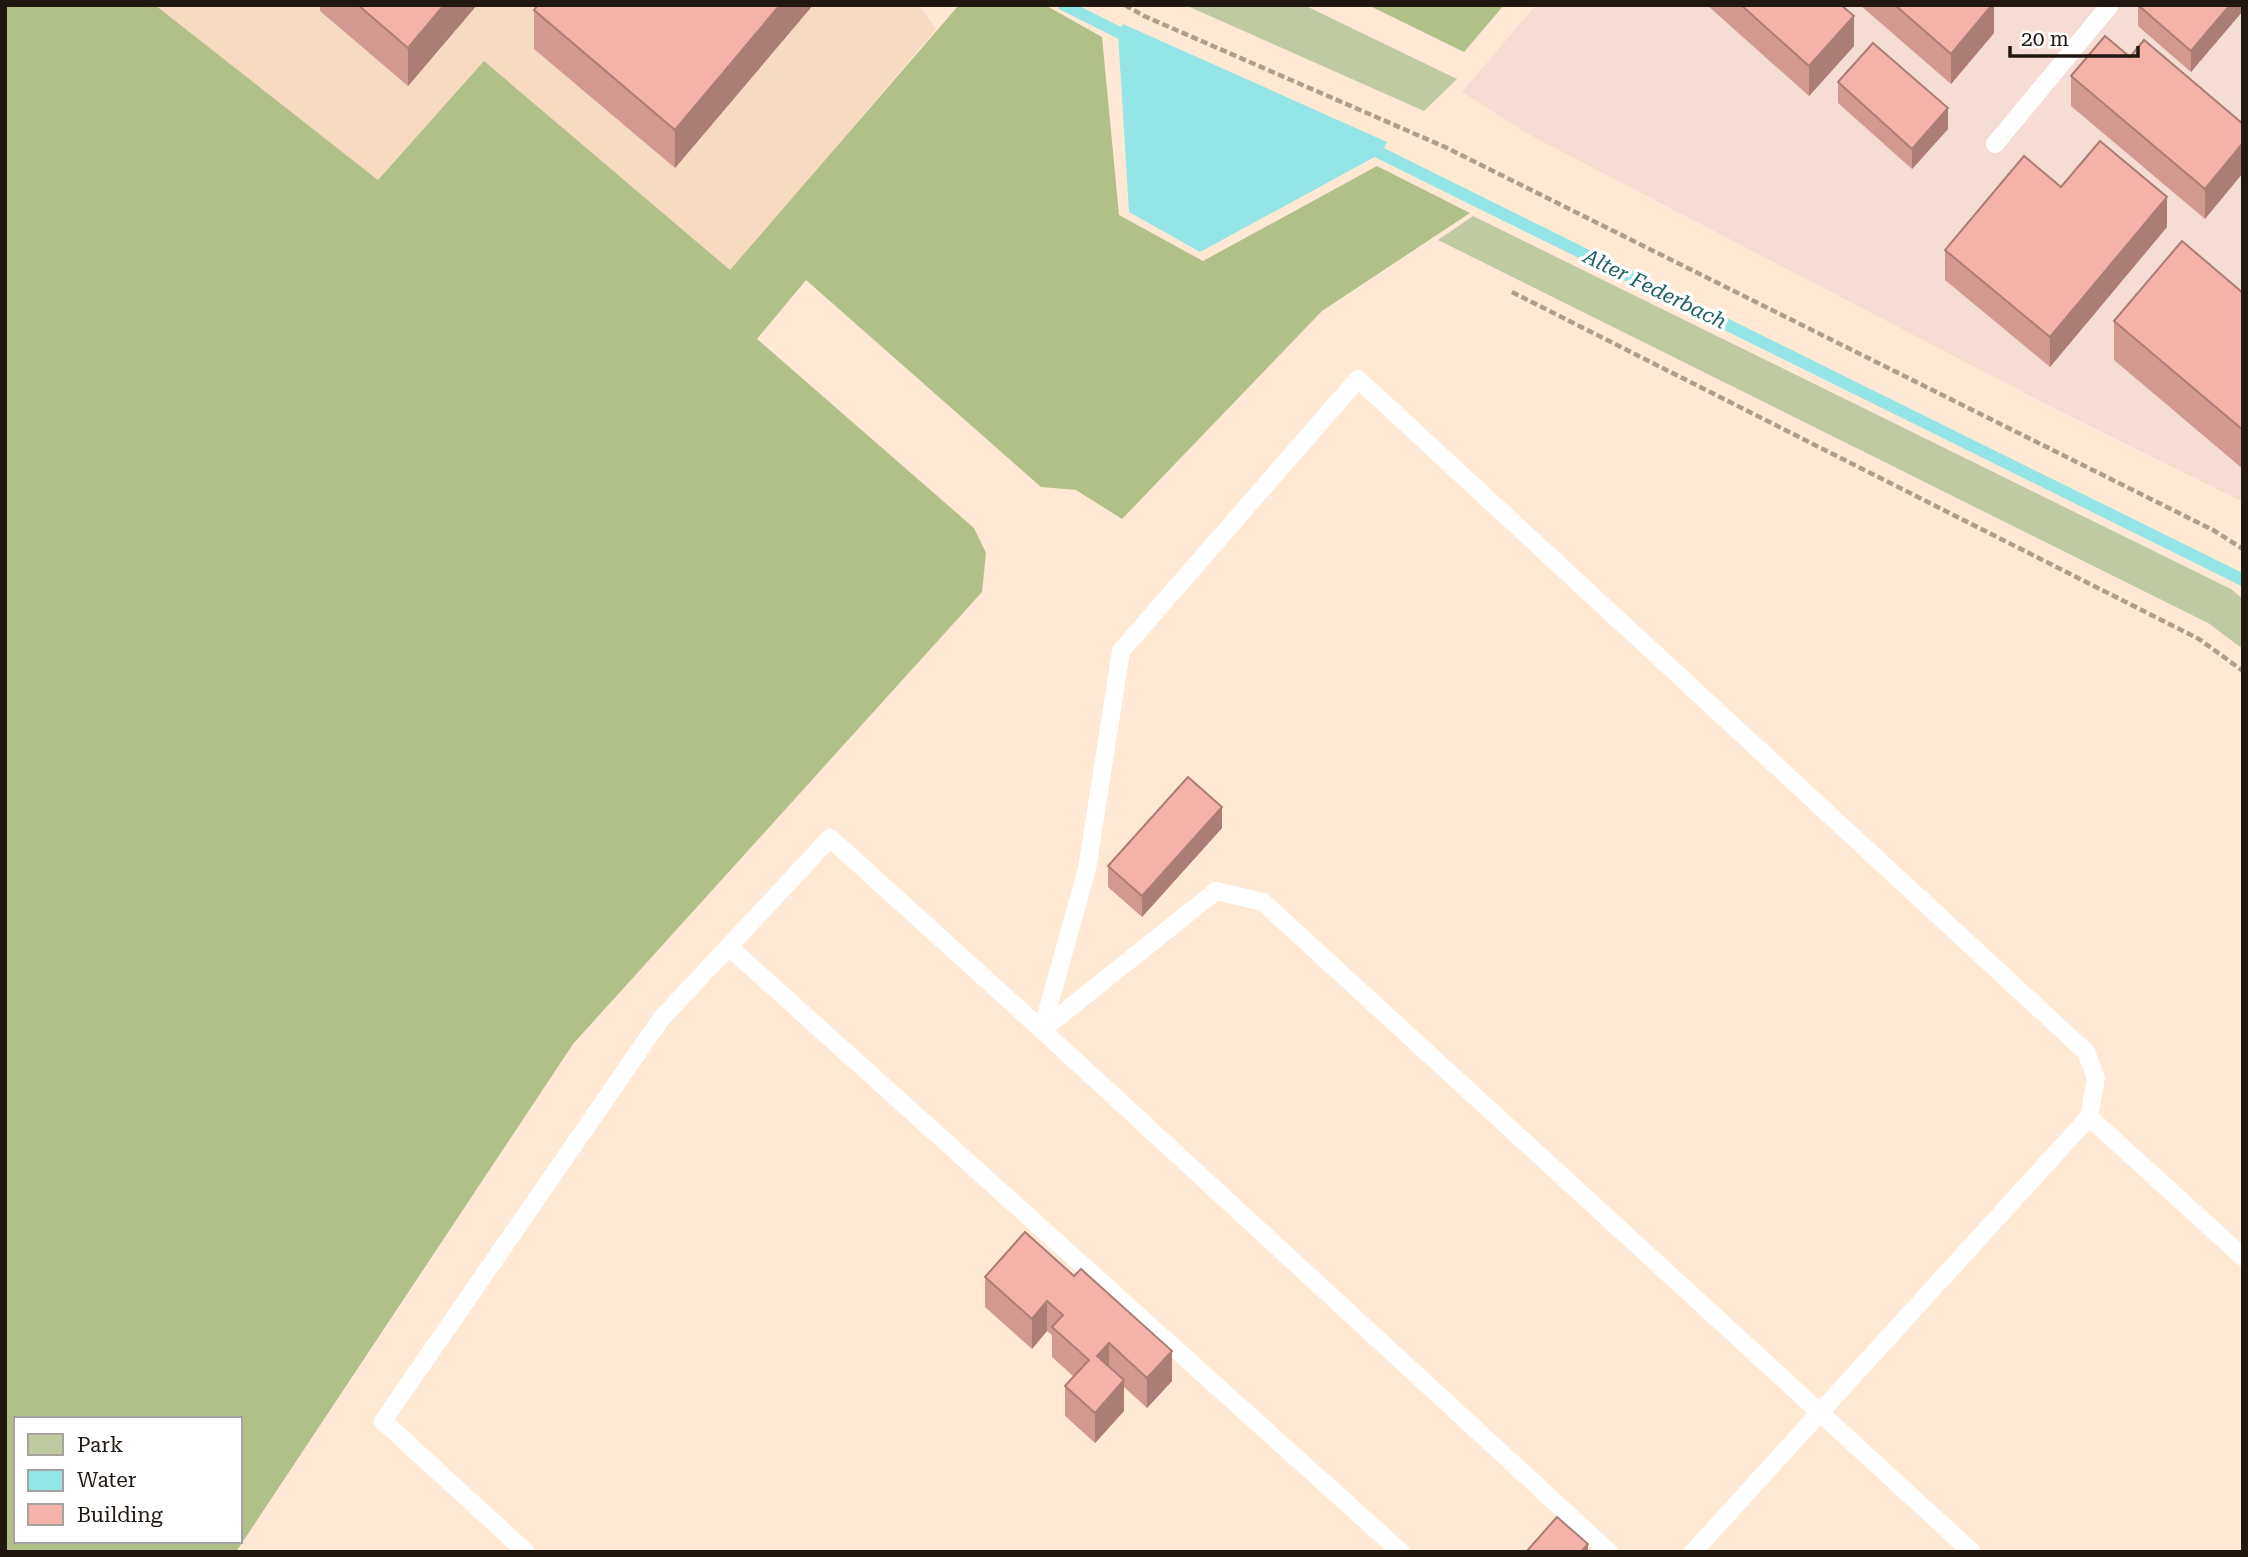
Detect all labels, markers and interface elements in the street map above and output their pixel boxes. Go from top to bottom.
scale bar [2010,14,2138,58]
text: 20 m [2021,27,2069,51]
water label: Alter Federbach [1578,243,1730,334]
legend [14,1417,242,1543]
text: Park [77,1433,123,1457]
text: Water [77,1468,137,1492]
text: Building [77,1503,163,1527]

